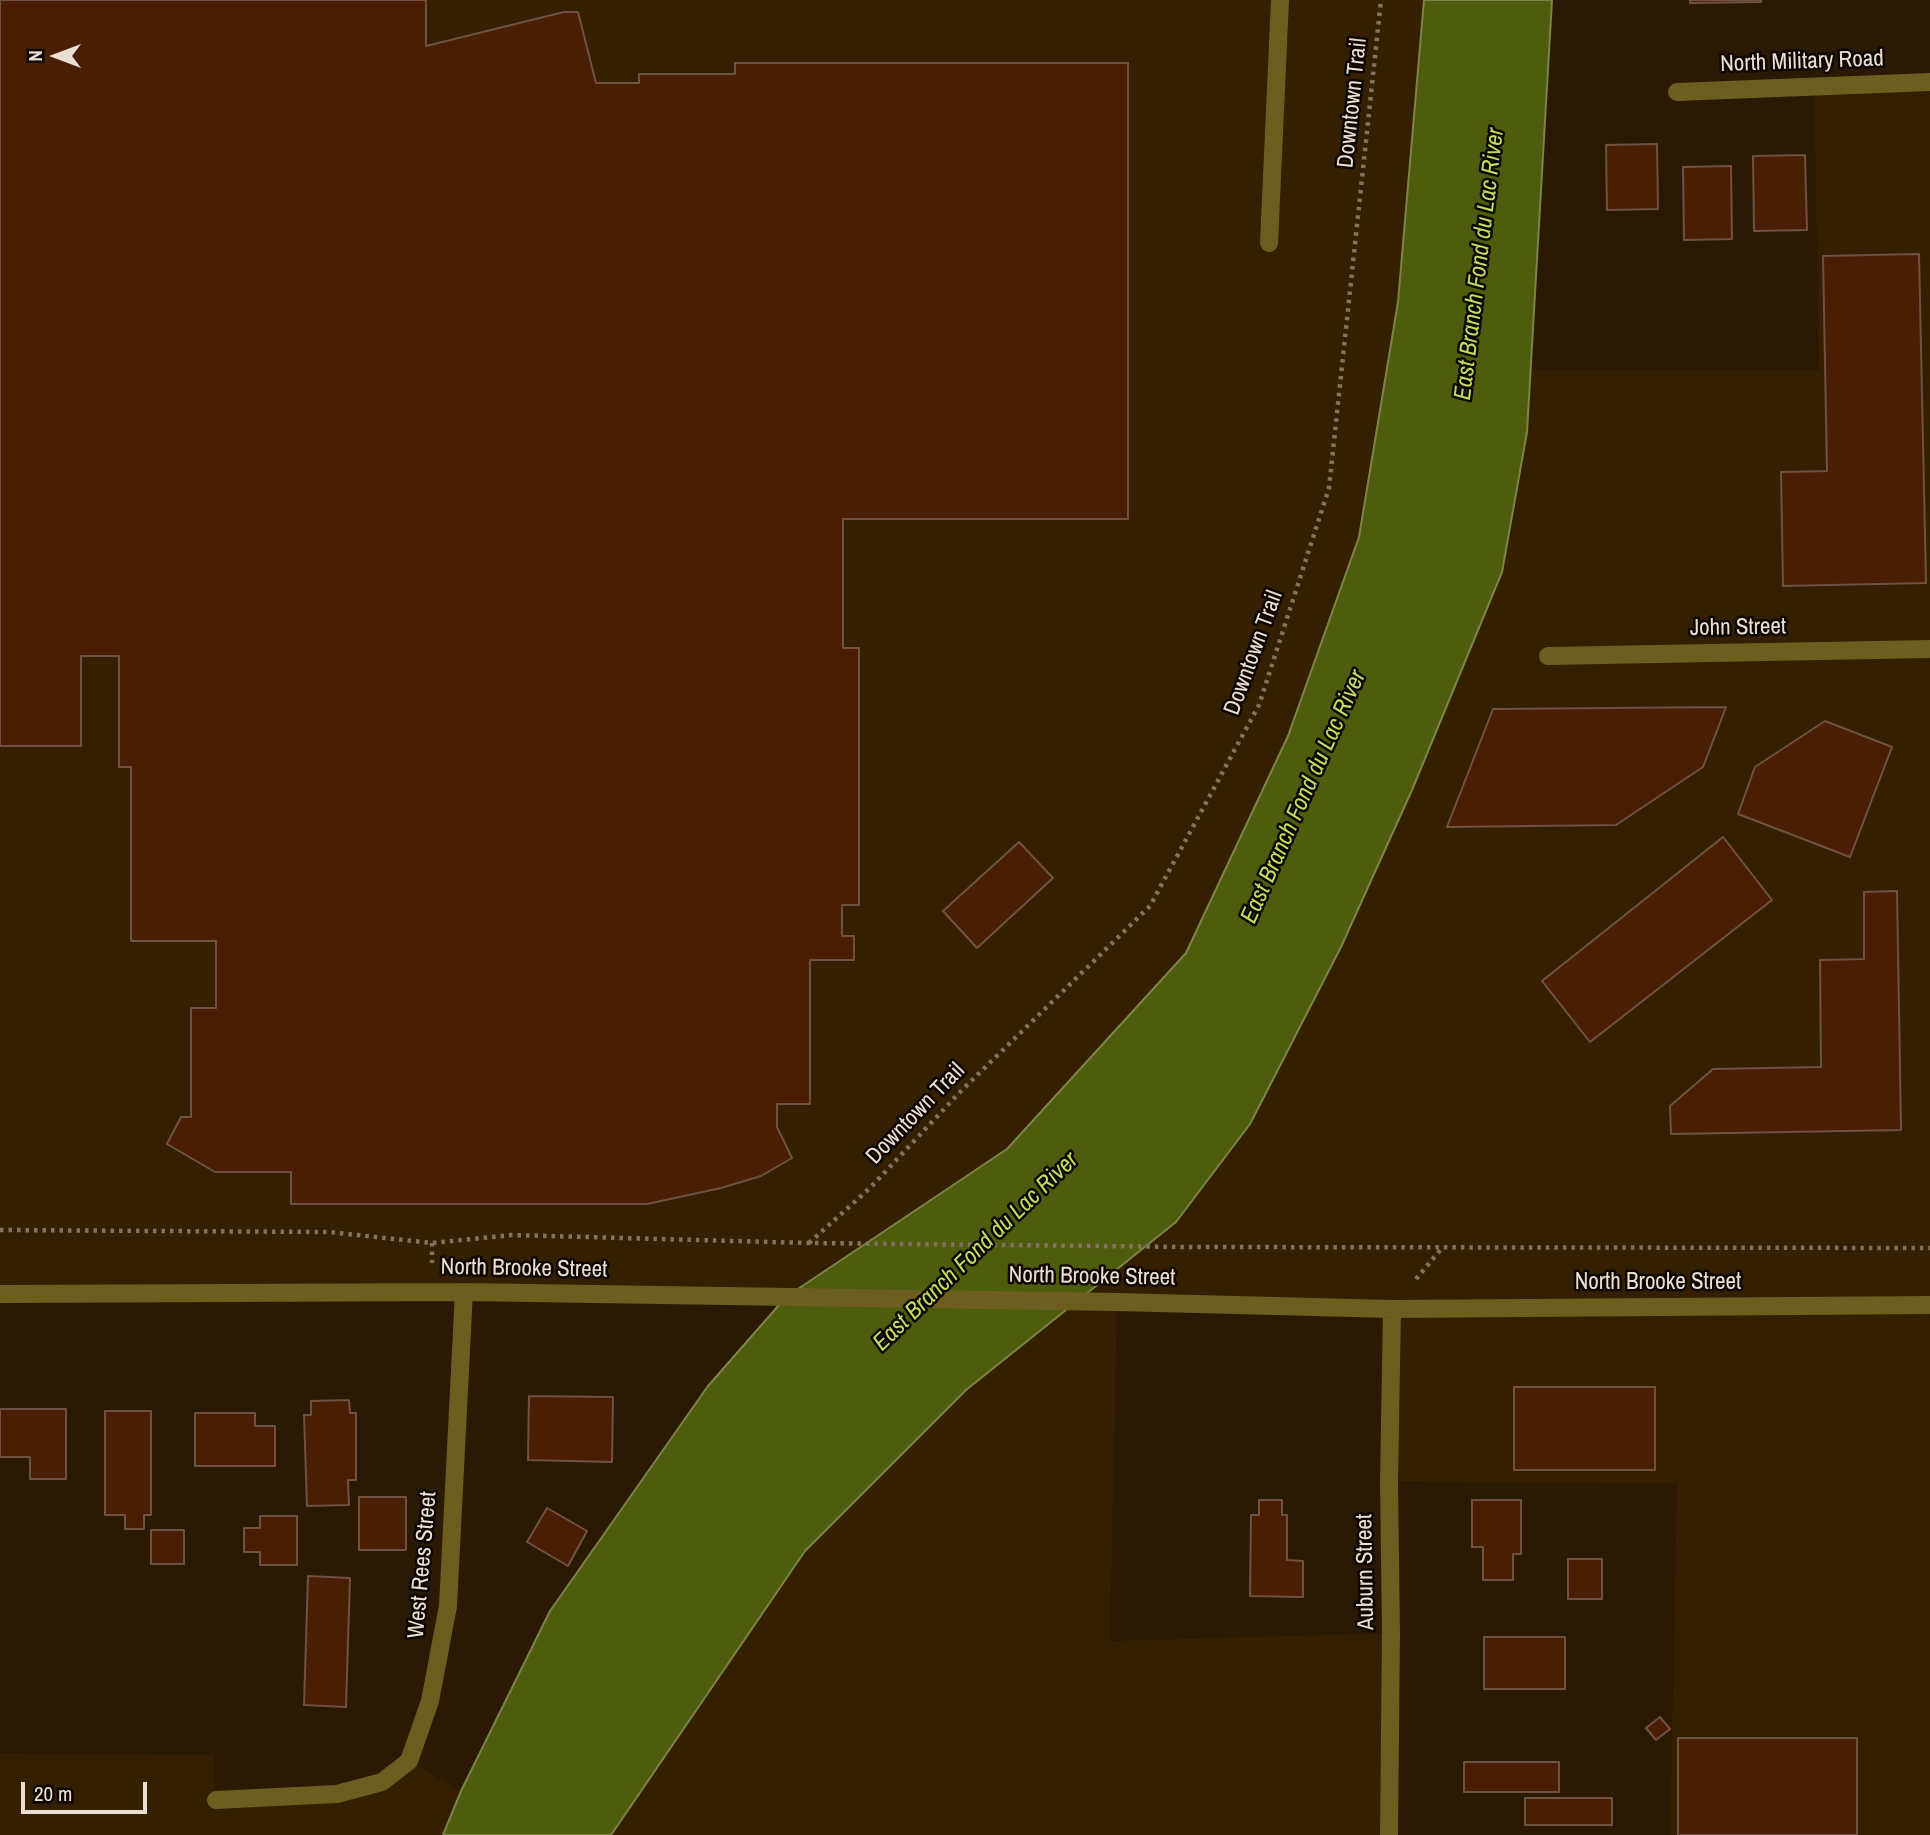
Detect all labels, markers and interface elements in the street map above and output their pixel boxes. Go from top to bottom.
north arrow [21,21,91,91]
street label: Downtown Trail [1332,37,1374,169]
street label: North Military Road [1720,45,1884,79]
text: N [22,50,48,62]
water label: East Branch Fond du Lac River [1449,126,1511,402]
street label: Downtown Trail [1219,587,1289,719]
street label: John Street [1690,613,1786,643]
water label: East Branch Fond du Lac River [1235,666,1373,928]
street label: Downtown Trail [861,1058,971,1170]
water label: East Branch Fond du Lac River [867,1147,1085,1357]
street label: North Brooke Street [440,1254,608,1284]
street label: North Brooke Street [1008,1262,1176,1292]
street label: North Brooke Street [1575,1269,1741,1297]
street label: West Rees Street [403,1490,443,1640]
street label: Auburn Street [1351,1514,1381,1630]
scale bar [24,1769,150,1813]
text: 20 m [34,1779,72,1808]

